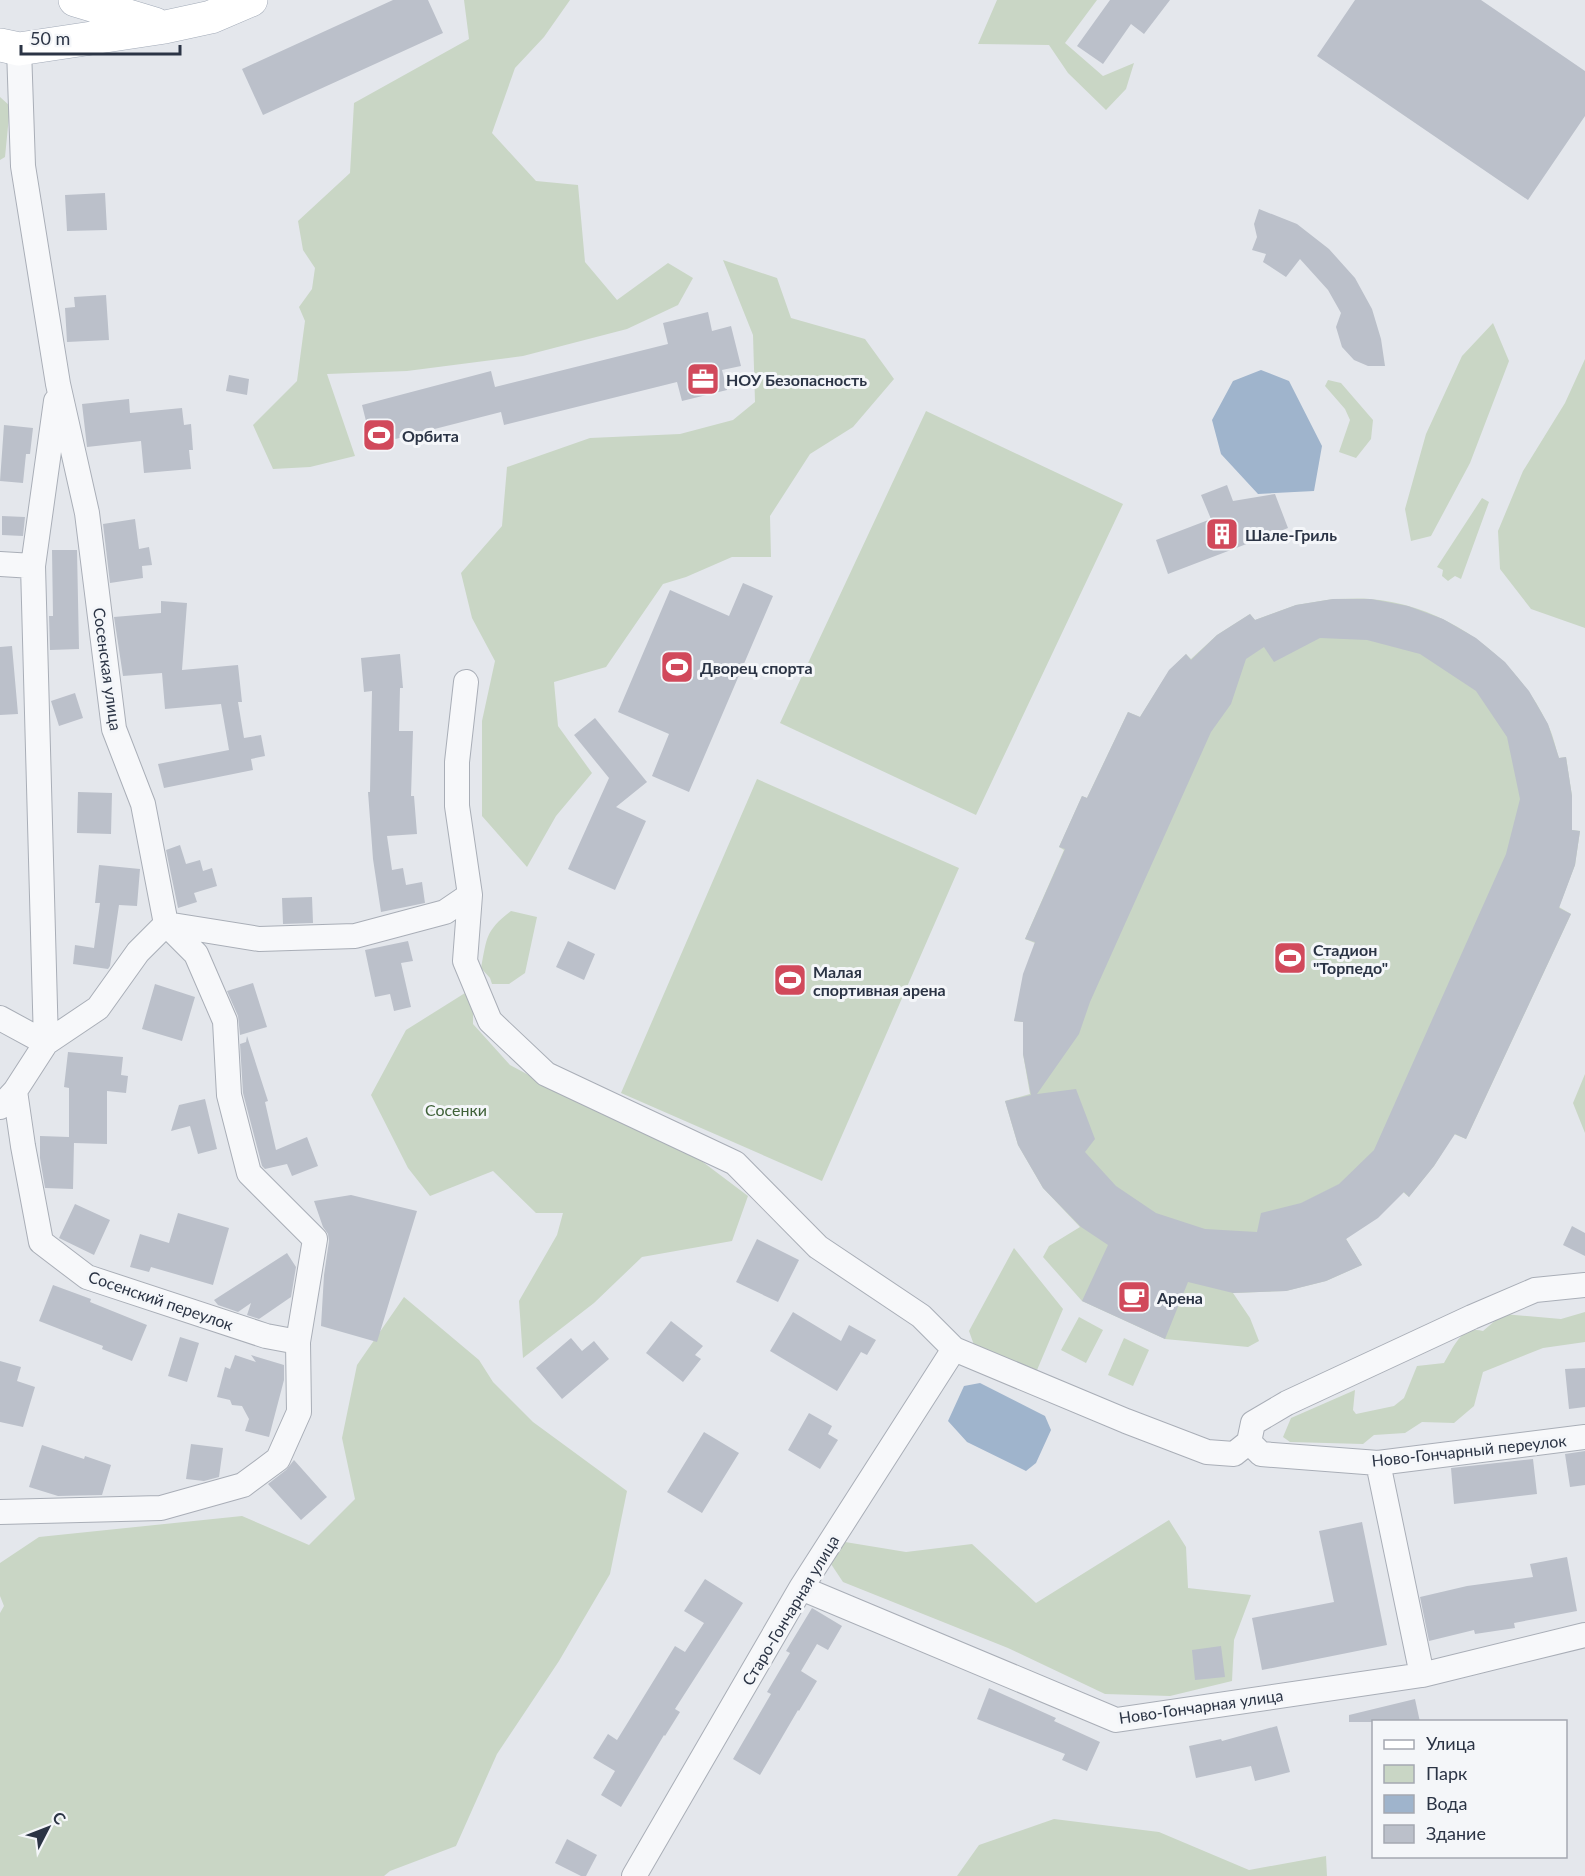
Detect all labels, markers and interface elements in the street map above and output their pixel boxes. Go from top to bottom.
scale bar [21,18,180,56]
text: 50 m [30,27,70,49]
office icon: НОУ Безопасность [685,361,721,397]
place label: НОУ Безопасность [726,370,867,389]
sports icon: Орбита [361,417,397,453]
place label: Орбита [402,426,459,445]
building icon: Шале-Гриль [1204,516,1240,552]
place label: Шале-Гриль [1245,525,1337,544]
street label: Сосенская улица [90,606,126,732]
sports icon: Дворец спорта [659,649,695,685]
place label: Дворец спорта [700,658,813,677]
sports icon: Стадион "Торпедо" [1272,940,1308,976]
place label: Стадион "Торпедо" [1313,940,1388,977]
sports icon: Малая спортивная арена [772,962,808,998]
place label: Малая спортивная арена [813,962,946,999]
park label: Сосенки [425,1100,487,1119]
street label: Сосенский переулок [86,1266,237,1334]
cafe icon: Арена [1116,1279,1152,1315]
place label: Арена [1156,1288,1203,1307]
street label: Ново-Гончарный переулок [1371,1430,1568,1470]
street label: Старо-Гончарная улица [738,1531,842,1689]
street label: Ново-Гончарная улица [1118,1685,1284,1727]
legend [1372,1720,1567,1858]
text: Улица [1426,1732,1476,1754]
text: Парк [1426,1762,1468,1784]
text: Вода [1426,1792,1467,1814]
north arrow [18,1798,78,1858]
text: С [49,1807,70,1828]
text: Здание [1426,1822,1486,1844]

